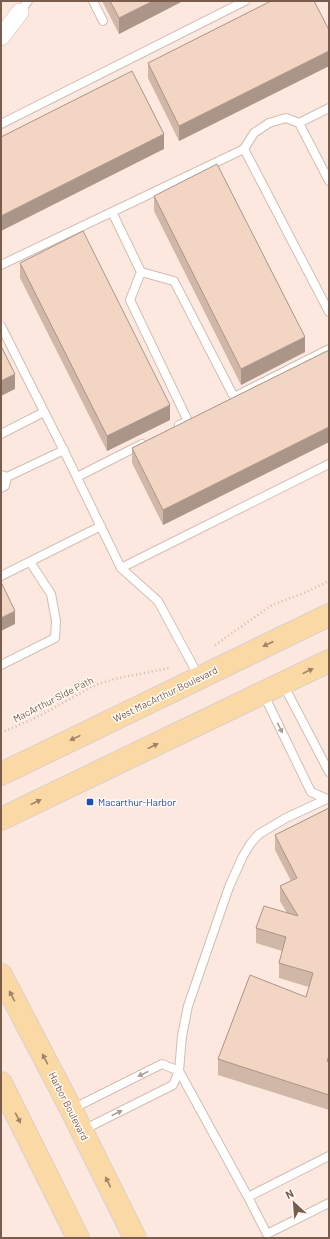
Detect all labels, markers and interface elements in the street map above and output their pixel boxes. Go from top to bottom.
one-way arrow [263,641,274,647]
street label: West MacArthur Boulevard [111,663,219,725]
one-way arrow [303,668,314,674]
street label: MacArthur Side Path [11,674,95,724]
one-way arrow [277,723,283,734]
one-way arrow [69,735,80,741]
one-way arrow [148,742,159,749]
place label: Macarthur-Harbor [98,796,176,808]
marker: Macarthur-Harbor [85,797,95,807]
one-way arrow [30,799,42,805]
one-way arrow [9,991,15,1002]
one-way arrow [42,1053,48,1065]
street label: Harbor Boulevard [47,1070,91,1142]
one-way arrow [137,1071,149,1077]
one-way arrow [111,1110,123,1116]
one-way arrow [15,1112,22,1124]
one-way arrow [105,1177,111,1188]
north arrow [274,1183,314,1223]
text: N [283,1186,296,1201]

